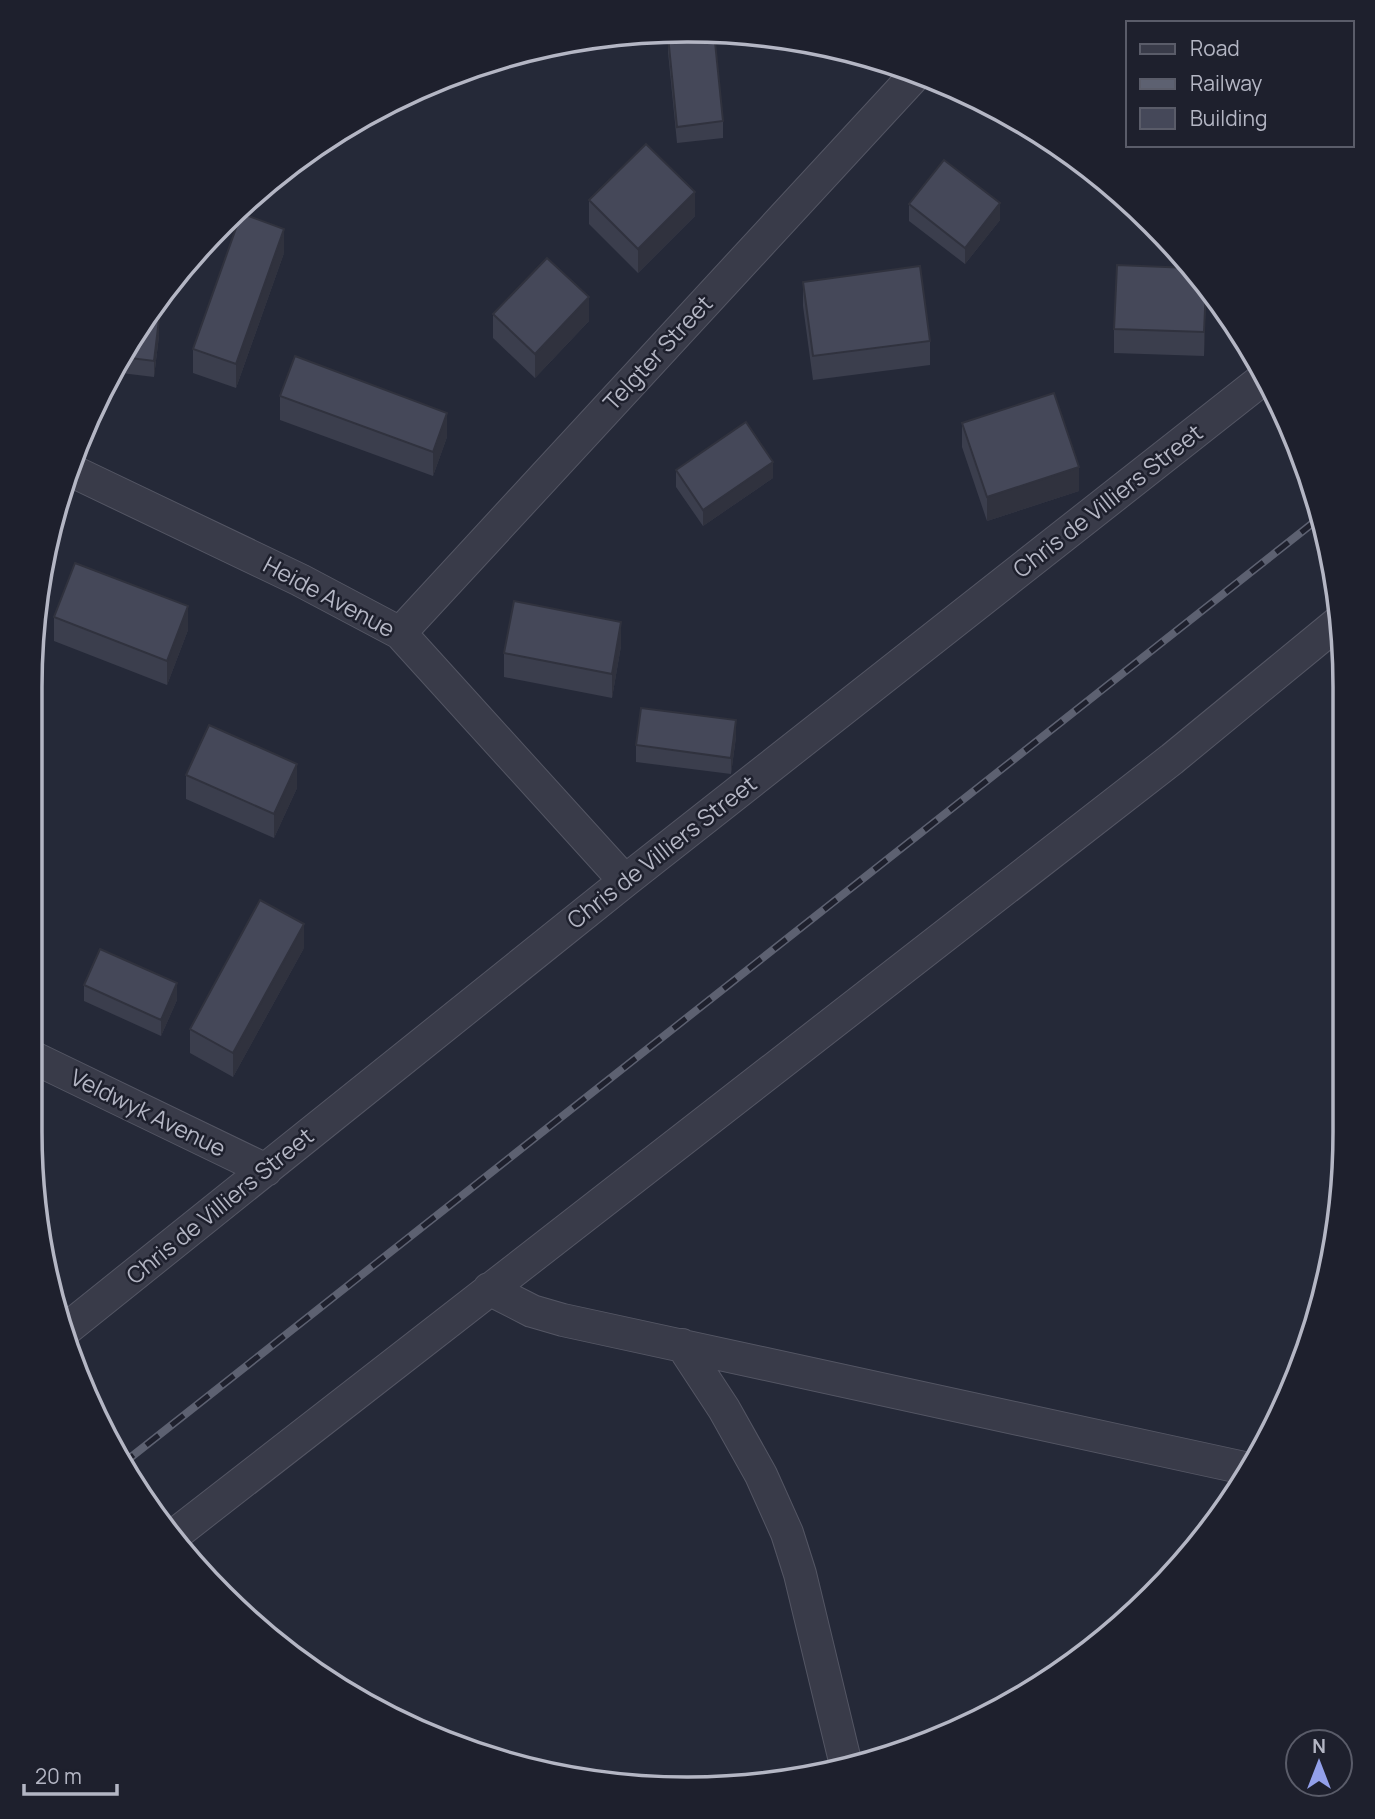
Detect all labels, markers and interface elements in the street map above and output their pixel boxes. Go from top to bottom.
legend [1126,21,1354,147]
text: Road [1190,34,1240,62]
text: Railway [1190,69,1262,97]
text: Building [1190,104,1267,132]
street label: Telgter Street [595,288,719,417]
street label: Chris de Villiers Street [1006,416,1209,584]
street label: Heide Avenue [258,548,401,644]
street label: Chris de Villiers Street [560,767,763,935]
street label: Veldwyk Avenue [65,1061,232,1164]
street label: Chris de Villiers Street [119,1120,320,1291]
north arrow [1284,1728,1354,1798]
text: N [1312,1733,1326,1759]
scale bar [24,1752,117,1796]
text: 20 m [35,1762,82,1790]

